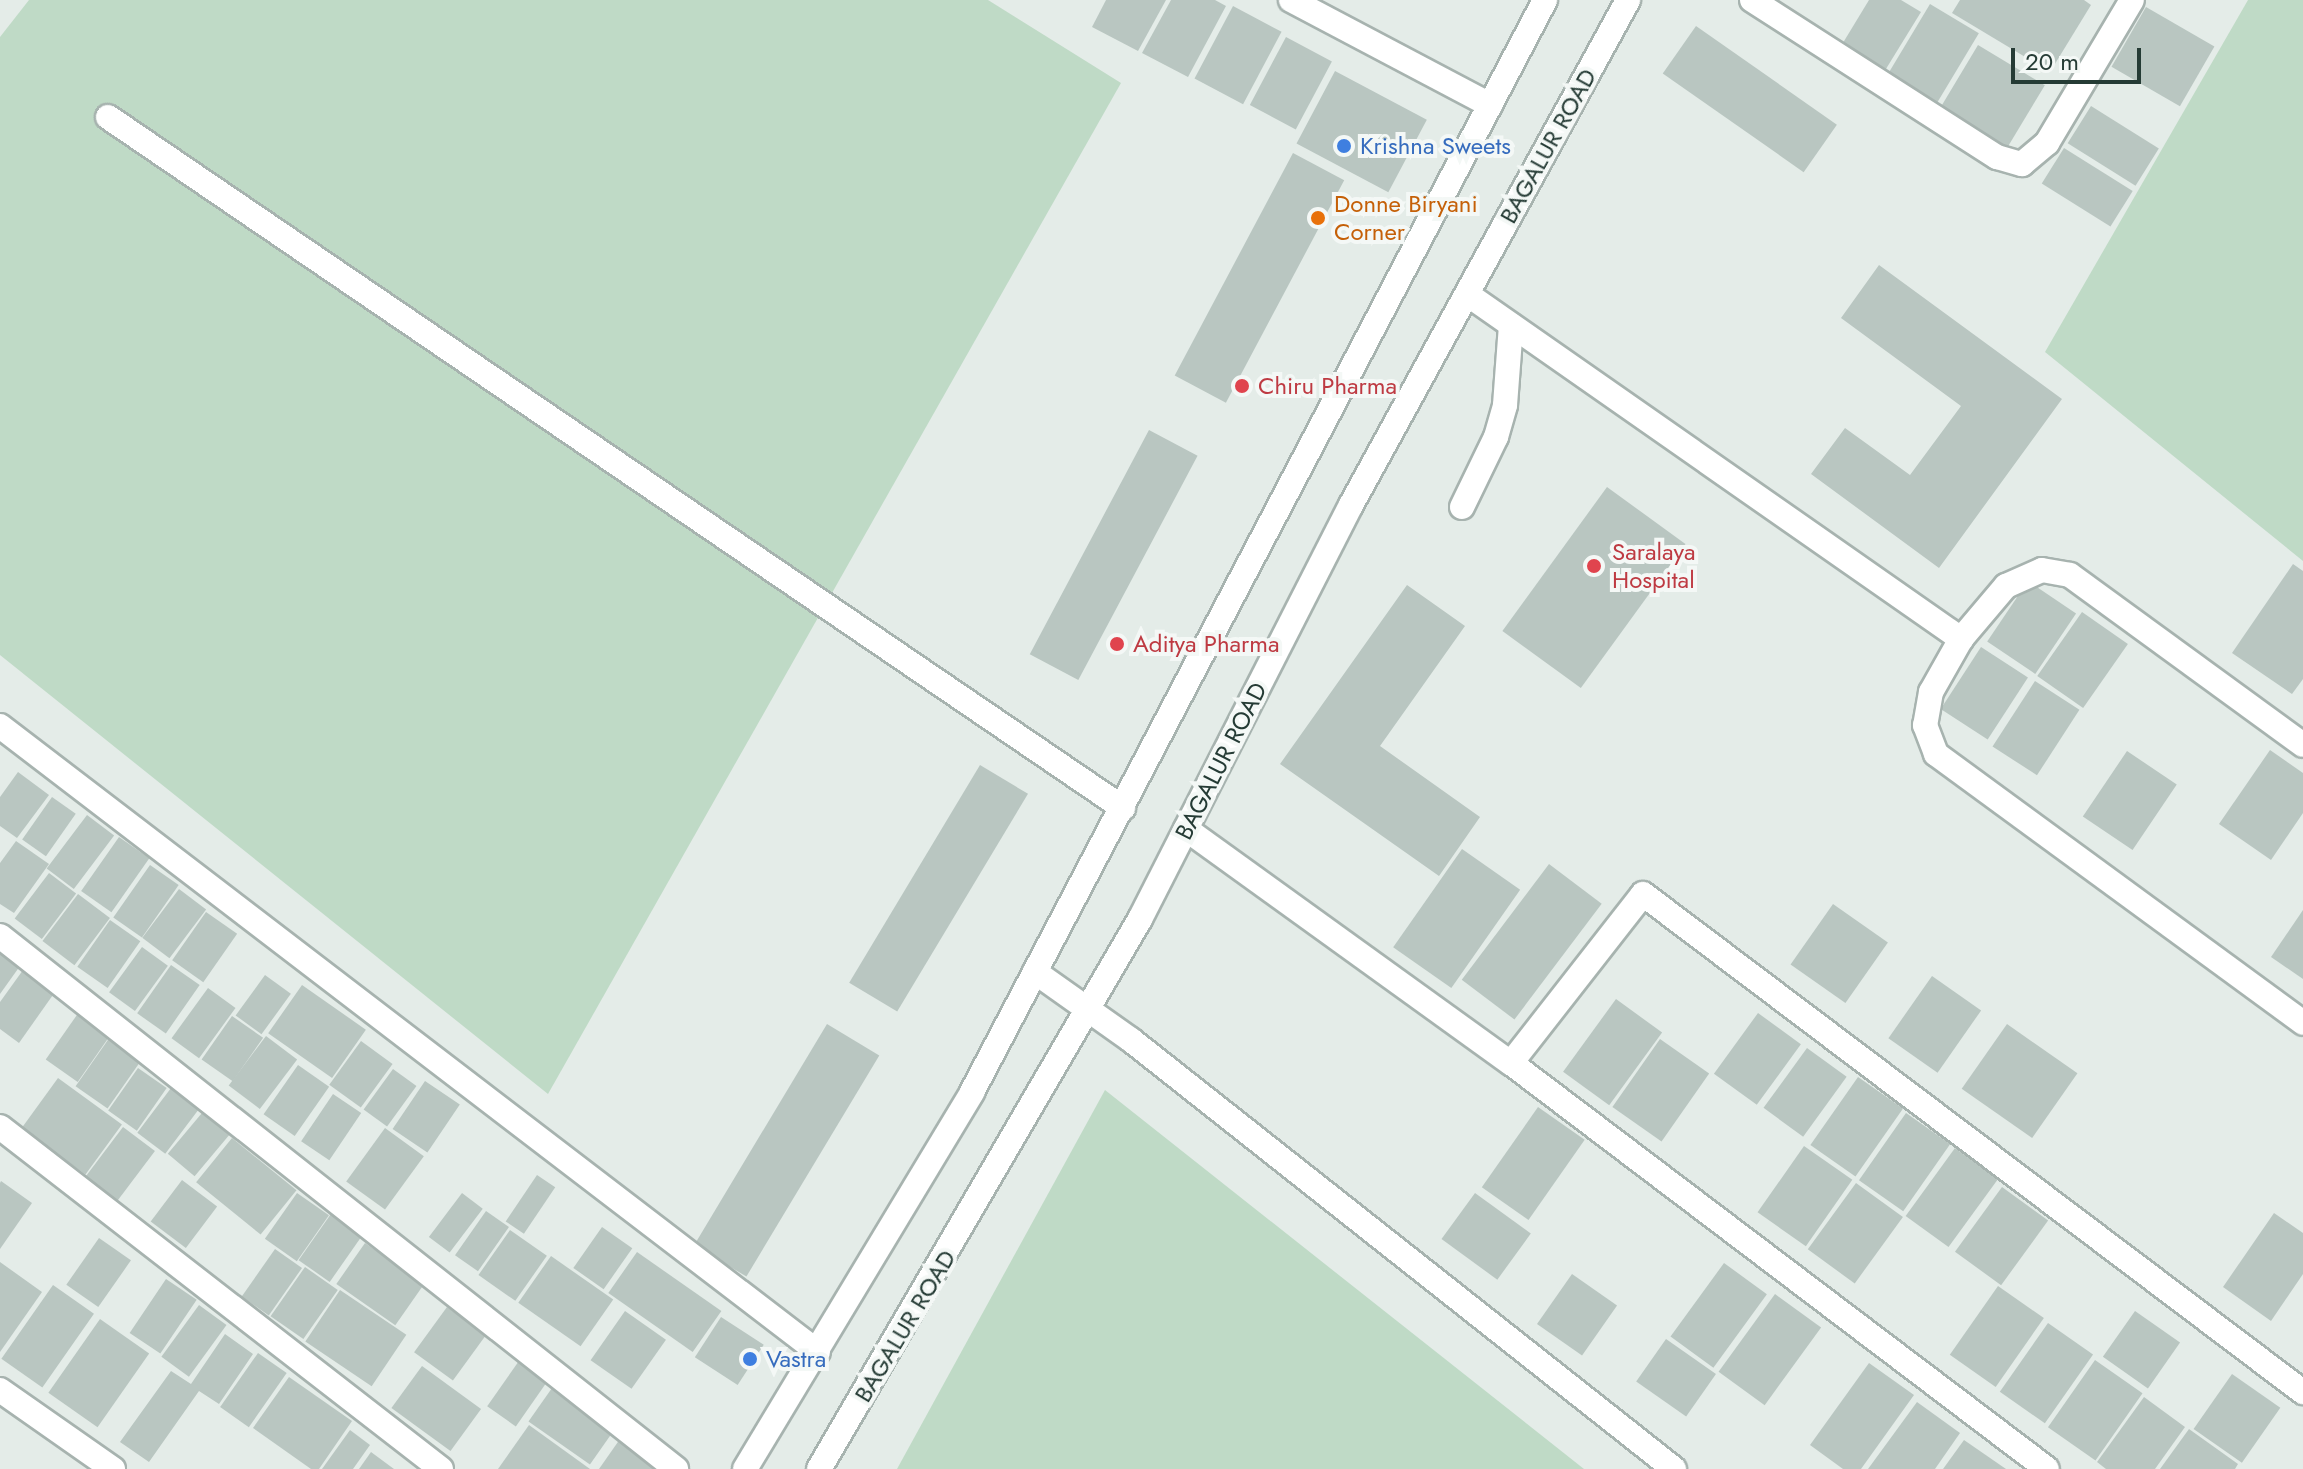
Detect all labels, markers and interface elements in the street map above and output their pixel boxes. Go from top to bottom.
scale bar [2015,32,2145,82]
text: 20 m [2025,44,2079,79]
street label: BAGALUR ROAD [1494,64,1602,228]
place label: Krishna Sweets [1360,132,1511,160]
marker: Krishna Sweets [1335,137,1353,155]
place label: Donne Biryani Corner [1334,190,1478,246]
marker: Donne Biryani Corner [1309,209,1327,227]
place label: Chiru Pharma [1258,372,1397,400]
marker: Chiru Pharma [1233,377,1251,395]
place label: Saralaya Hospital [1612,538,1696,594]
marker: Saralaya Hospital [1583,555,1605,577]
place label: Aditya Pharma [1133,630,1280,658]
marker: Aditya Pharma [1108,635,1126,653]
street label: BAGALUR ROAD [1169,678,1273,844]
street label: BAGALUR ROAD [848,1245,962,1407]
place label: Vastra [766,1345,826,1373]
marker: Vastra [741,1350,759,1368]

